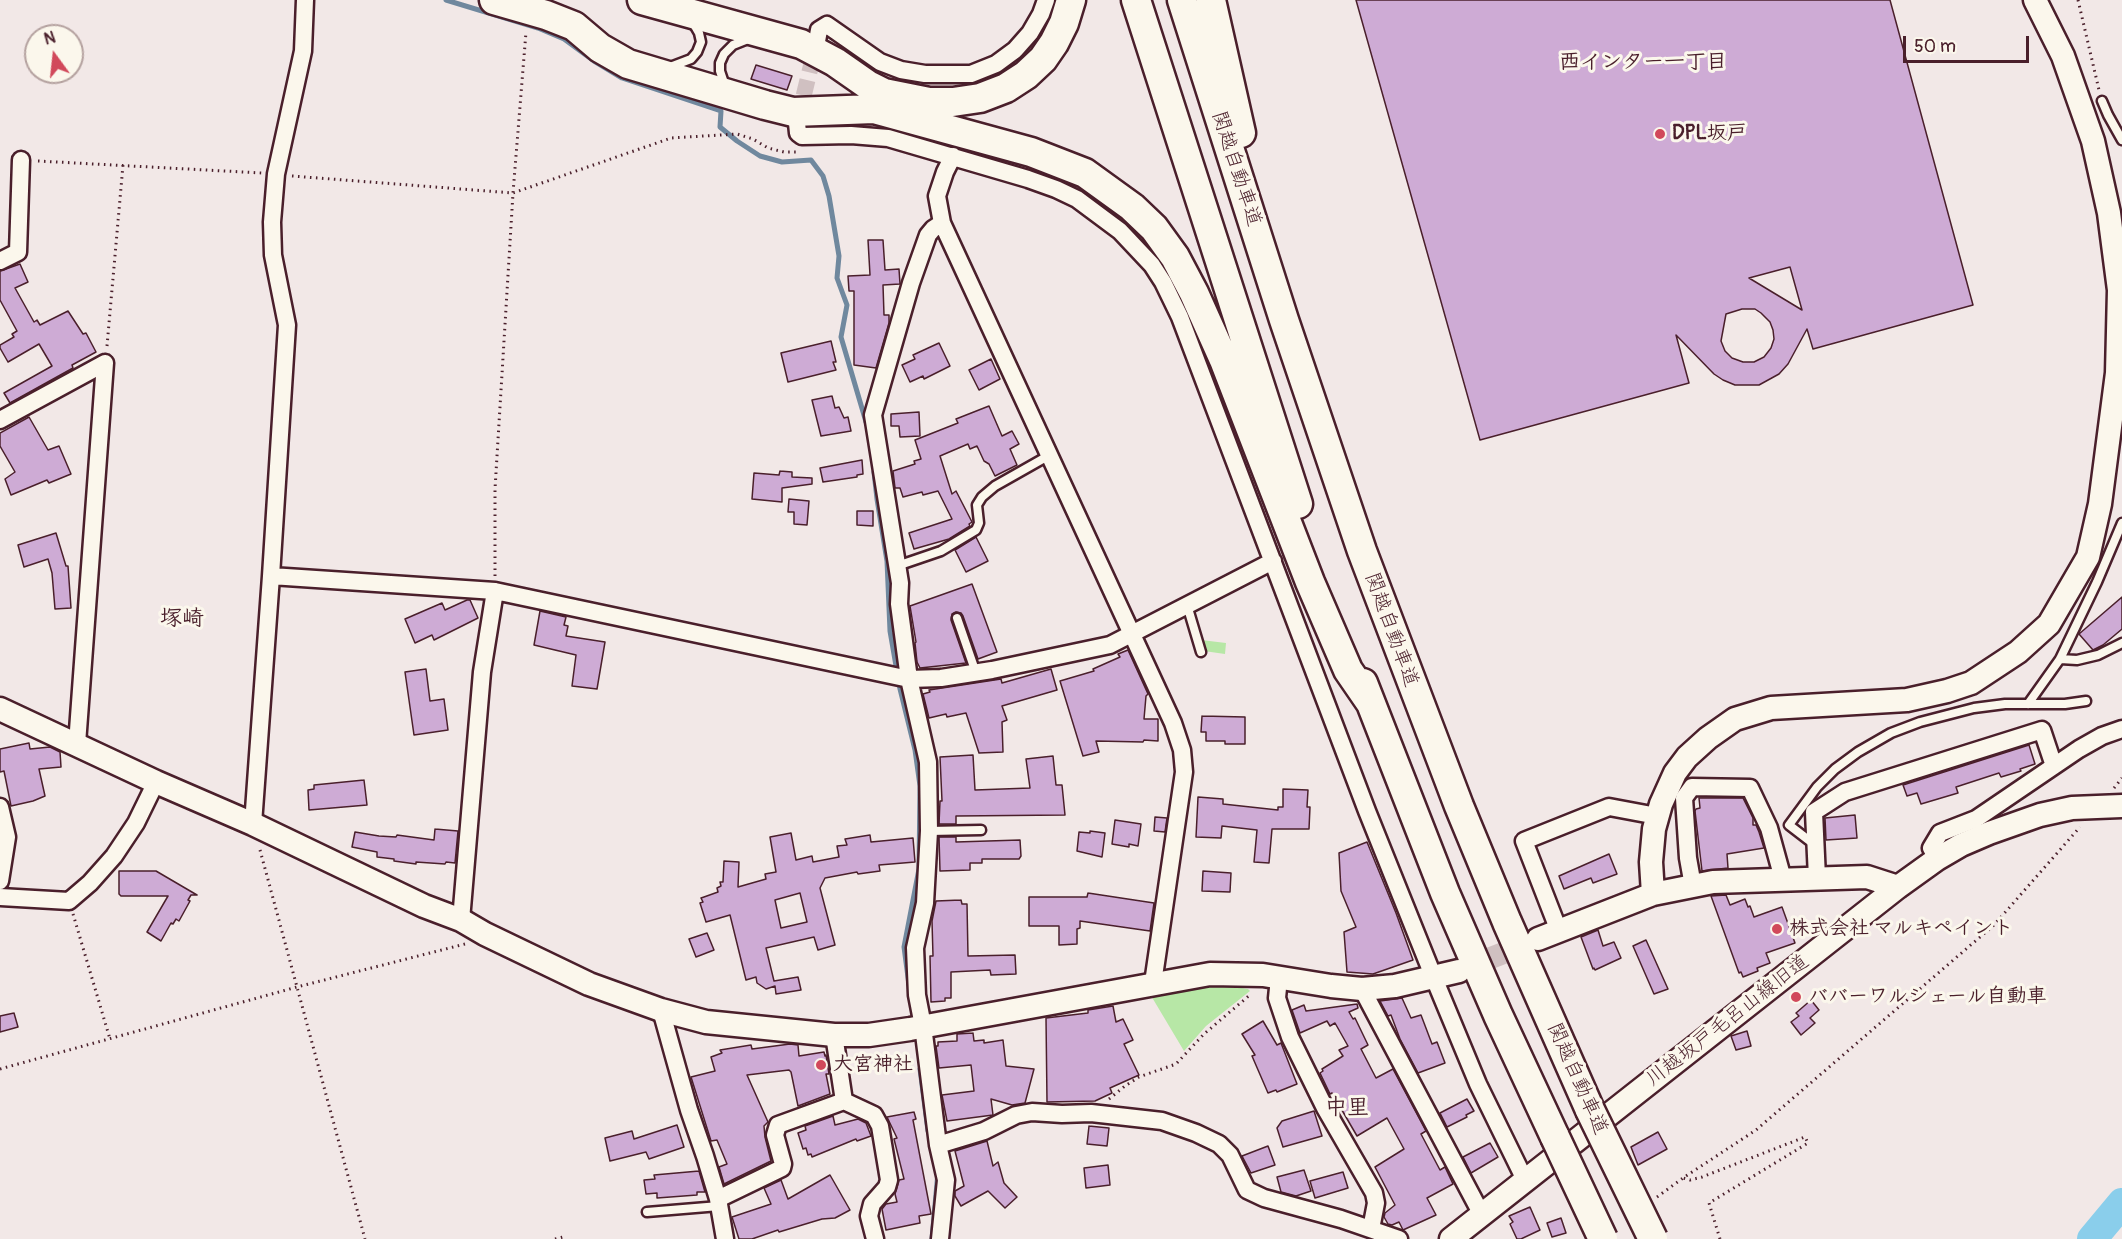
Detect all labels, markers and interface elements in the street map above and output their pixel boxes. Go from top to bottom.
north arrow [24,24,84,84]
scale bar [1906,24,2032,62]
text: N [42,27,58,50]
text: 50 m [1914,35,1956,58]
district label: 西インター一丁目 [1559,50,1727,76]
street label: 関越自動車道 [1206,108,1266,230]
place label: DPL坂戸 [1672,122,1747,146]
marker: DPL坂戸 [1653,127,1667,141]
street label: 関越自動車道 [1359,570,1423,690]
district label: 塚崎 [160,606,204,632]
place label: 株式会社 マルキペイント [1789,917,2013,941]
marker: 株式会社 マルキペイント [1770,922,1784,936]
street label: 川越坂戸毛呂山線旧道 [1642,950,1814,1092]
place label: ババーワルシェール自動車 [1808,985,2047,1009]
marker: ババーワルシェール自動車 [1789,990,1803,1004]
street label: 関越自動車道 [1542,1019,1612,1139]
place label: 大宮神社 [833,1053,913,1077]
marker: 大宮神社 [814,1058,828,1072]
district label: 中里 [1325,1095,1369,1121]

